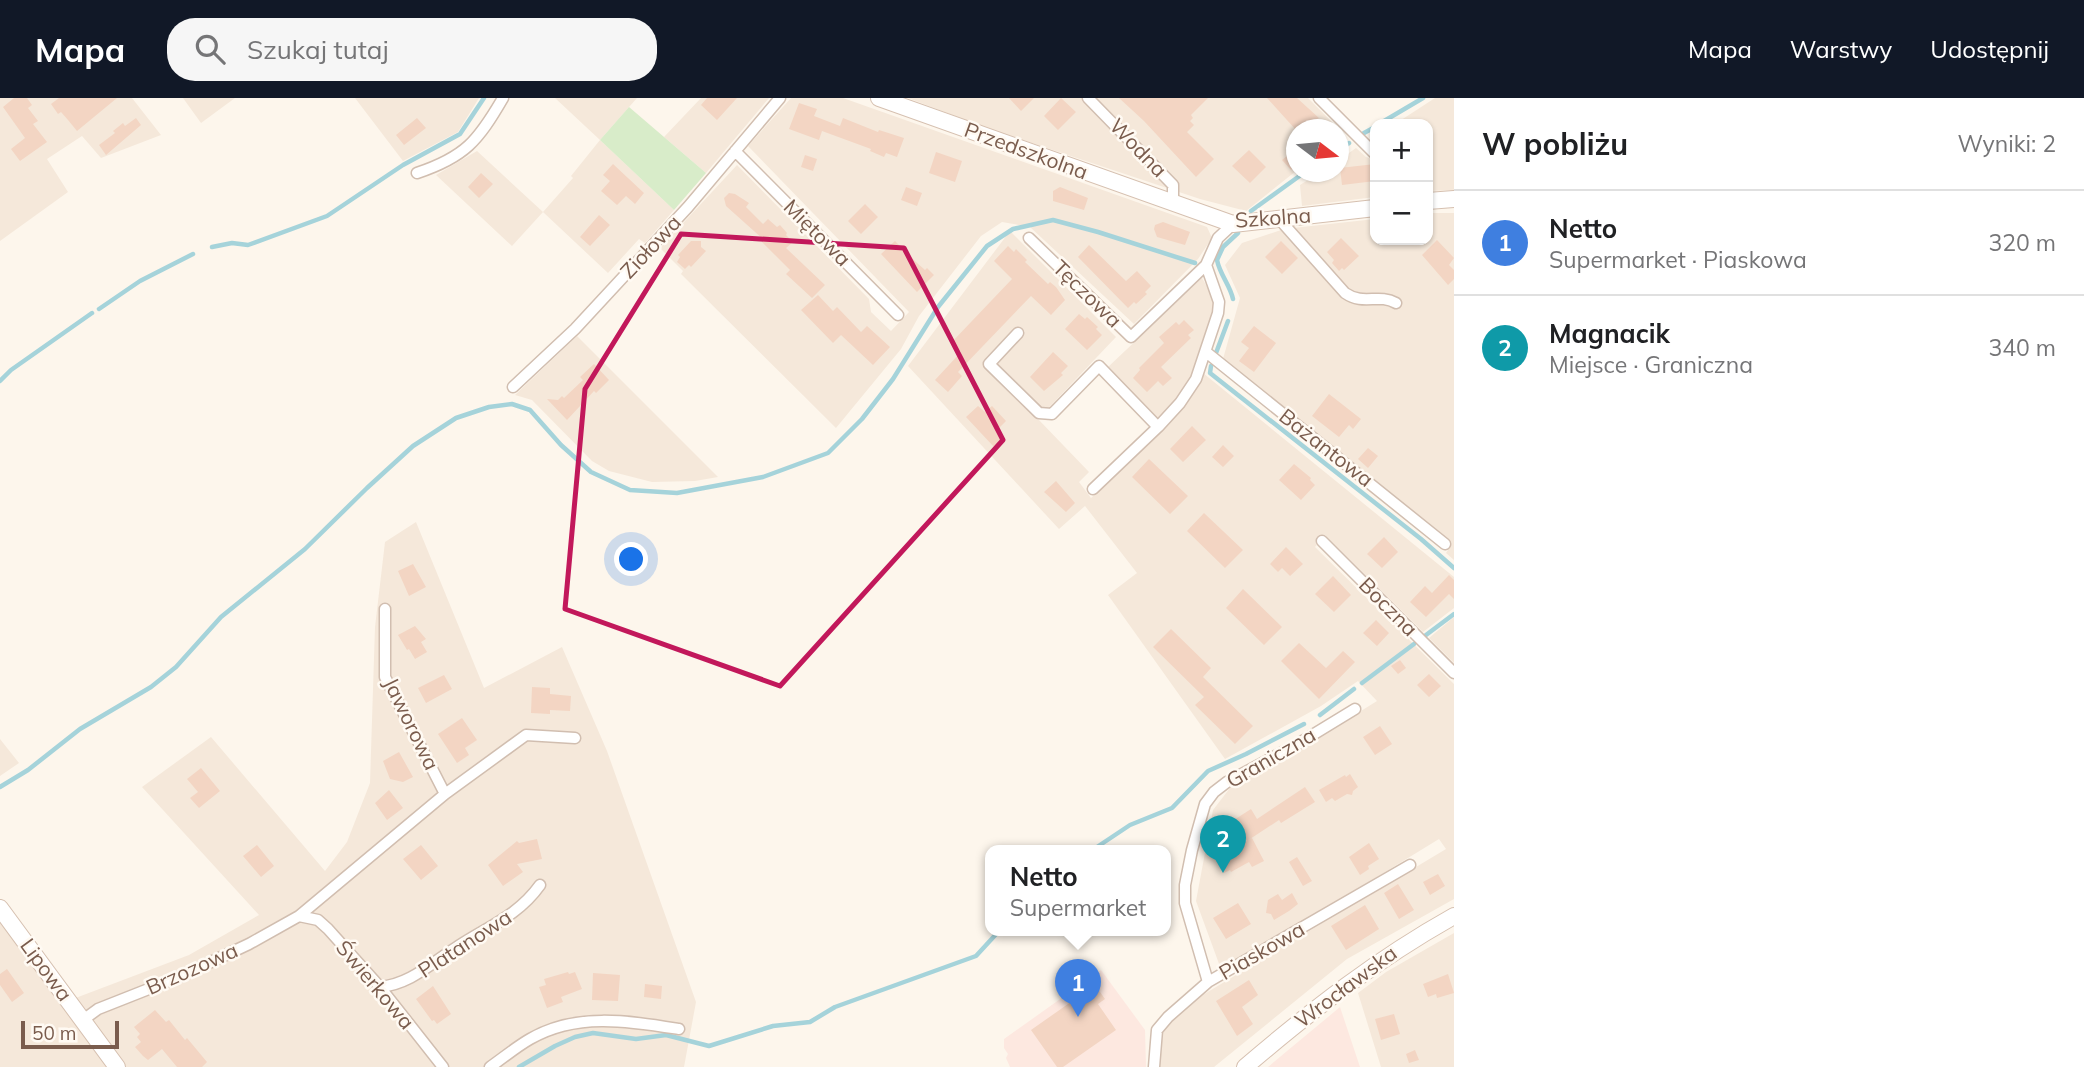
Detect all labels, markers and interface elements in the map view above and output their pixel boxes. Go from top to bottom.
search box [167,18,657,81]
text: Mapa [35,29,125,70]
icon: search [191,30,229,68]
text: Szukaj tutaj [247,33,389,66]
text: Mapa [1688,34,1752,64]
text: Warstwy [1790,34,1892,64]
text: Udostępnij [1930,34,2049,64]
street label: Wodna [1104,113,1173,182]
street label: Przedszkolna [961,116,1092,184]
north arrow [1286,119,1349,182]
map controls [1370,119,1433,245]
button: + [1370,119,1433,182]
text: W pobliżu [1482,125,1628,163]
text: Wyniki: 2 [1958,129,2056,158]
button: − [1370,182,1433,245]
street label: Miętowa [779,193,857,271]
street label: Szkolna [1234,201,1312,233]
street label: Ziołowa [615,209,686,283]
text: Netto [1549,212,1617,245]
text: 1 [1498,228,1512,257]
text: 320 m [1988,228,2056,257]
text: Supermarket · Piaskowa [1549,245,1807,274]
street label: Tęczowa [1048,254,1128,333]
text: Magnacik [1549,317,1670,350]
text: 2 [1498,333,1512,362]
text: 340 m [1988,333,2056,362]
text: Miejsce · Graniczna [1549,350,1753,379]
street label: Bażantowa [1274,402,1379,492]
your location [614,542,648,576]
street label: Boczna [1354,571,1424,641]
street label: Jaworowa [378,673,445,774]
street label: Graniczna [1221,721,1320,793]
pin: 2 [1200,815,1246,873]
popup [985,845,1171,936]
text: Netto [1010,860,1078,893]
text: Supermarket [1010,893,1146,922]
street label: Platanowa [413,903,516,983]
street label: Piaskowa [1214,915,1309,985]
street label: Lipowa [15,933,78,1006]
street label: Świerkowa [331,935,421,1034]
street label: Brzozowa [142,936,241,1000]
street label: Wrocławska [1289,939,1402,1033]
pin: 1 [1055,959,1101,1017]
scale bar [21,1018,119,1050]
text: 50 m [32,1021,76,1045]

